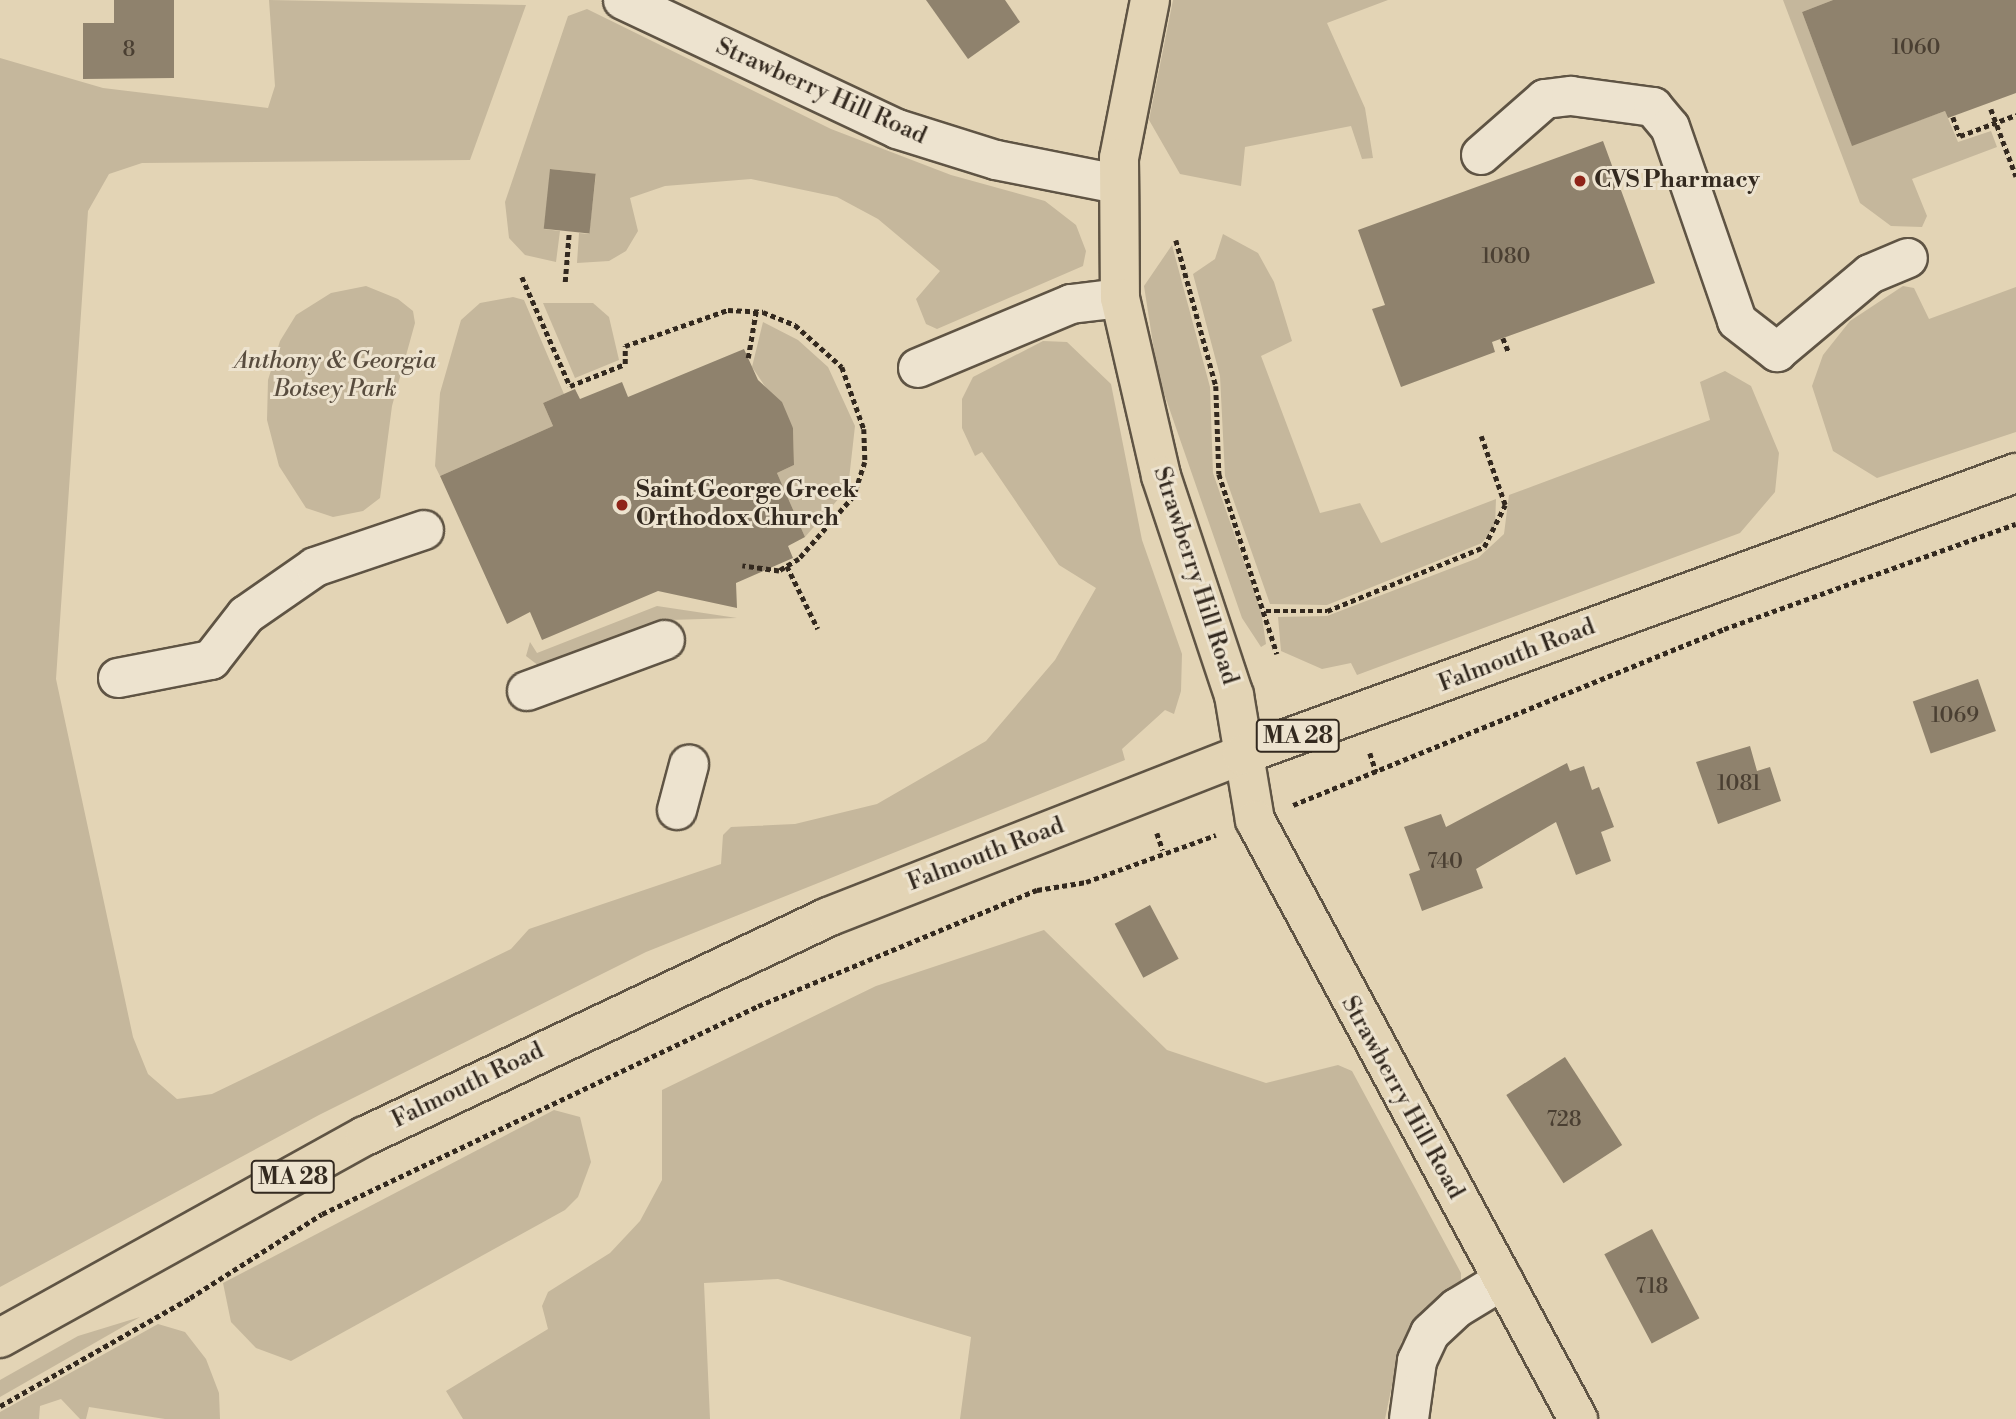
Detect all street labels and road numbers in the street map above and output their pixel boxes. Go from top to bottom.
street label: Strawberry Hill Road [711,33,931,151]
street label: Strawberry Hill Road [1146,463,1244,689]
street label: Falmouth Road [1435,613,1599,699]
road number: MA 28 [1254,716,1342,756]
street label: Falmouth Road [904,812,1068,898]
street label: Strawberry Hill Road [1334,992,1470,1204]
street label: Falmouth Road [387,1037,549,1135]
road number: MA 28 [249,1158,337,1196]

